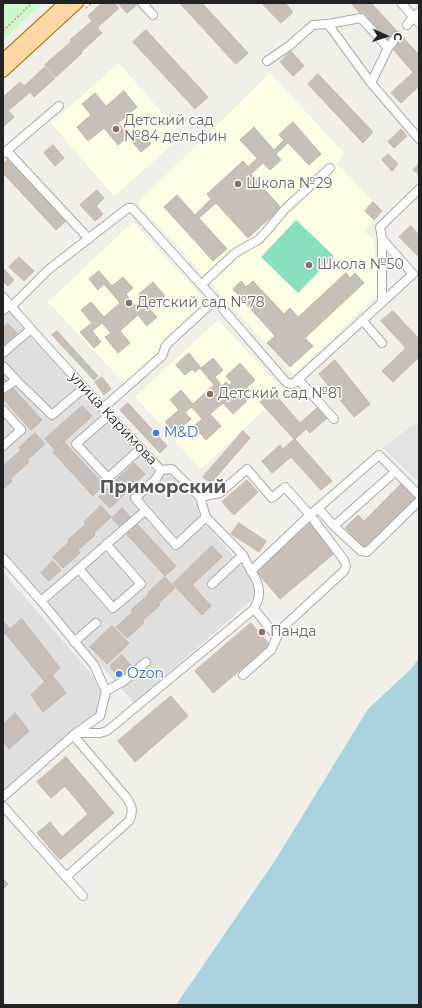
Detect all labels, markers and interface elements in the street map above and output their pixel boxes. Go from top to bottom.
north arrow [366,16,406,56]
text: С [391,32,405,41]
place label: Детский сад №84 дельфин [124,113,227,146]
marker: Детский сад №84 дельфин [111,124,121,134]
place label: Школа №29 [246,176,332,192]
marker: Школа №29 [233,179,243,189]
place label: Школа №50 [317,257,404,273]
marker: Школа №50 [304,260,314,270]
place label: Детский сад №78 [137,295,265,311]
marker: Детский сад №78 [124,298,134,308]
street label: улица Каримова [66,369,160,469]
place label: Детский сад №81 [218,386,342,402]
marker: Детский сад №81 [205,389,215,399]
place label: M&D [164,425,198,441]
marker: M&D [151,428,161,438]
district label: Приморский [100,477,226,499]
place label: Панда [270,624,316,640]
marker: Панда [257,627,267,637]
place label: Ozon [127,666,164,682]
marker: Ozon [114,669,124,679]

